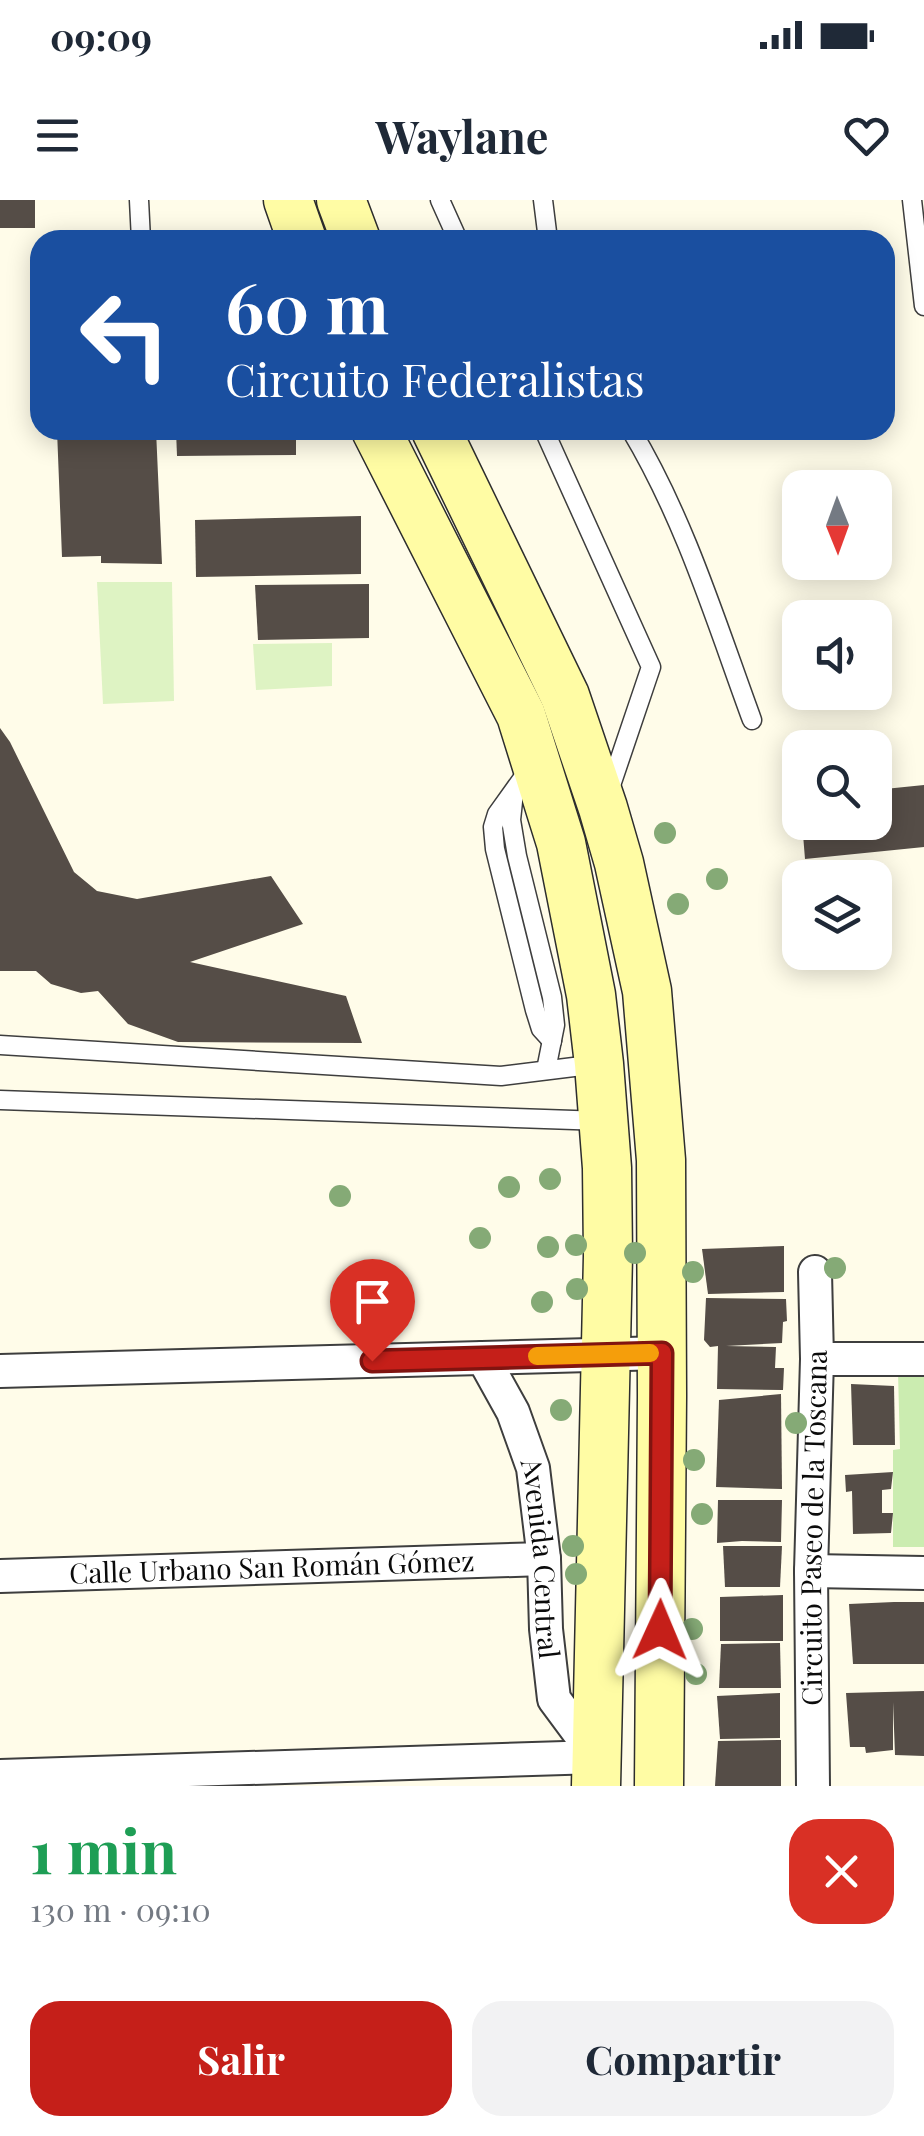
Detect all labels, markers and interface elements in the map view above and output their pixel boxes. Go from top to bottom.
text: 09:09 [50,10,152,61]
text: Waylane [375,105,549,165]
icon: menu [30,108,85,163]
icon: heart [839,108,894,163]
text: 60 m [225,258,389,352]
icon: left [60,270,190,400]
text: Circuito Federalistas [225,348,645,408]
north arrow [782,470,892,580]
map controls [782,470,892,970]
button: sound [782,600,892,710]
button: search [782,730,892,840]
button: layers [782,860,892,970]
pin [330,1259,415,1362]
icon: arrive [345,1274,400,1329]
street label: Circuito Paseo de la Toscana [791,1350,834,1706]
street label: Avenida Central [513,1451,569,1661]
street label: Calle Urbano San Román Gómez [68,1541,475,1591]
position arrow [608,1578,712,1682]
text: 1 min [30,1809,177,1889]
button: close [789,1819,894,1924]
text: 130 m · 09:10 [30,1887,211,1930]
button: Salir [30,2001,452,2116]
button: Compartir [472,2001,894,2116]

